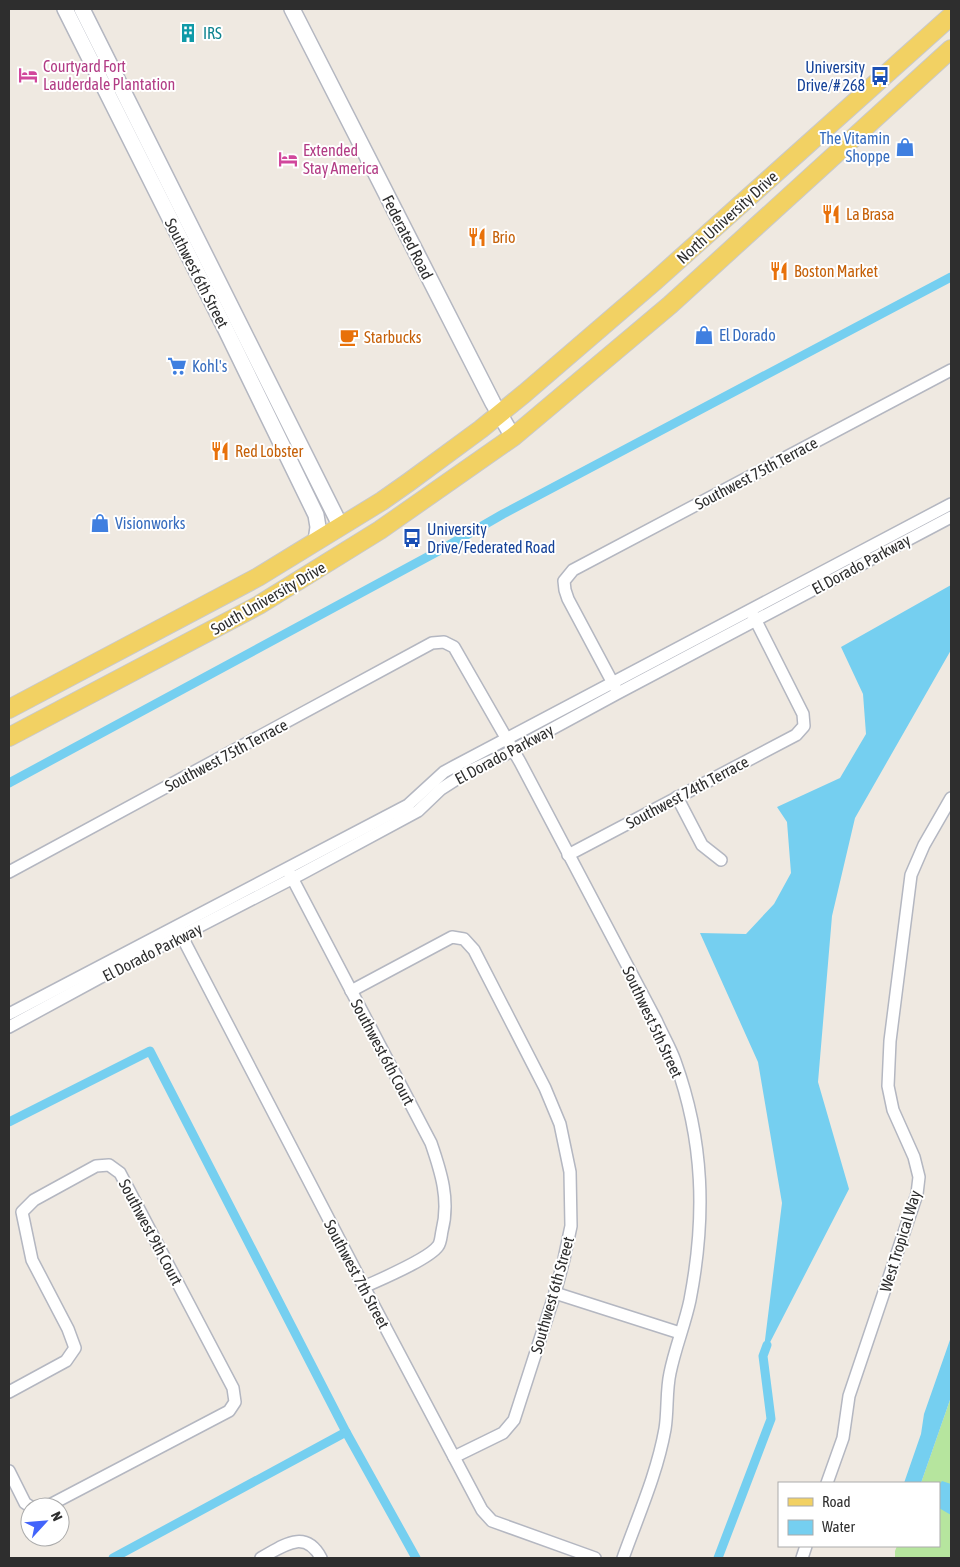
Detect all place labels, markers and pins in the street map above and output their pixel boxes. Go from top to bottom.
building icon: IRS [177,22,199,44]
place label: IRS [203,24,222,42]
place label: Courtyard Fort Lauderdale Plantation [43,57,175,93]
place label: University Drive/# 268 [797,58,865,94]
hotel icon: Courtyard Fort Lauderdale Plantation [17,64,39,86]
bus stop icon: University Drive/# 268 [869,65,891,87]
place label: The Vitamin Shoppe [820,129,890,166]
shop icon: The Vitamin Shoppe [894,136,916,158]
place label: Extended Stay America [303,141,379,178]
hotel icon: Extended Stay America [277,148,299,170]
restaurant icon: La Brasa [820,203,842,225]
place label: La Brasa [846,205,894,223]
restaurant icon: Brio [466,226,488,248]
place label: Brio [492,228,516,246]
restaurant icon: Boston Market [768,260,790,282]
place label: Boston Market [794,262,879,280]
shop icon: El Dorado [693,324,715,346]
cafe icon: Starbucks [338,326,360,348]
place label: El Dorado [719,326,776,344]
place label: Starbucks [364,328,422,346]
supermarket icon: Kohl's [166,355,188,377]
place label: Kohl's [192,357,228,375]
restaurant icon: Red Lobster [209,440,231,462]
place label: Red Lobster [235,442,304,460]
shop icon: Visionworks [89,512,111,534]
place label: Visionworks [115,514,186,532]
place label: University Drive/Federated Road [427,520,555,556]
bus stop icon: University Drive/Federated Road [401,527,423,549]

